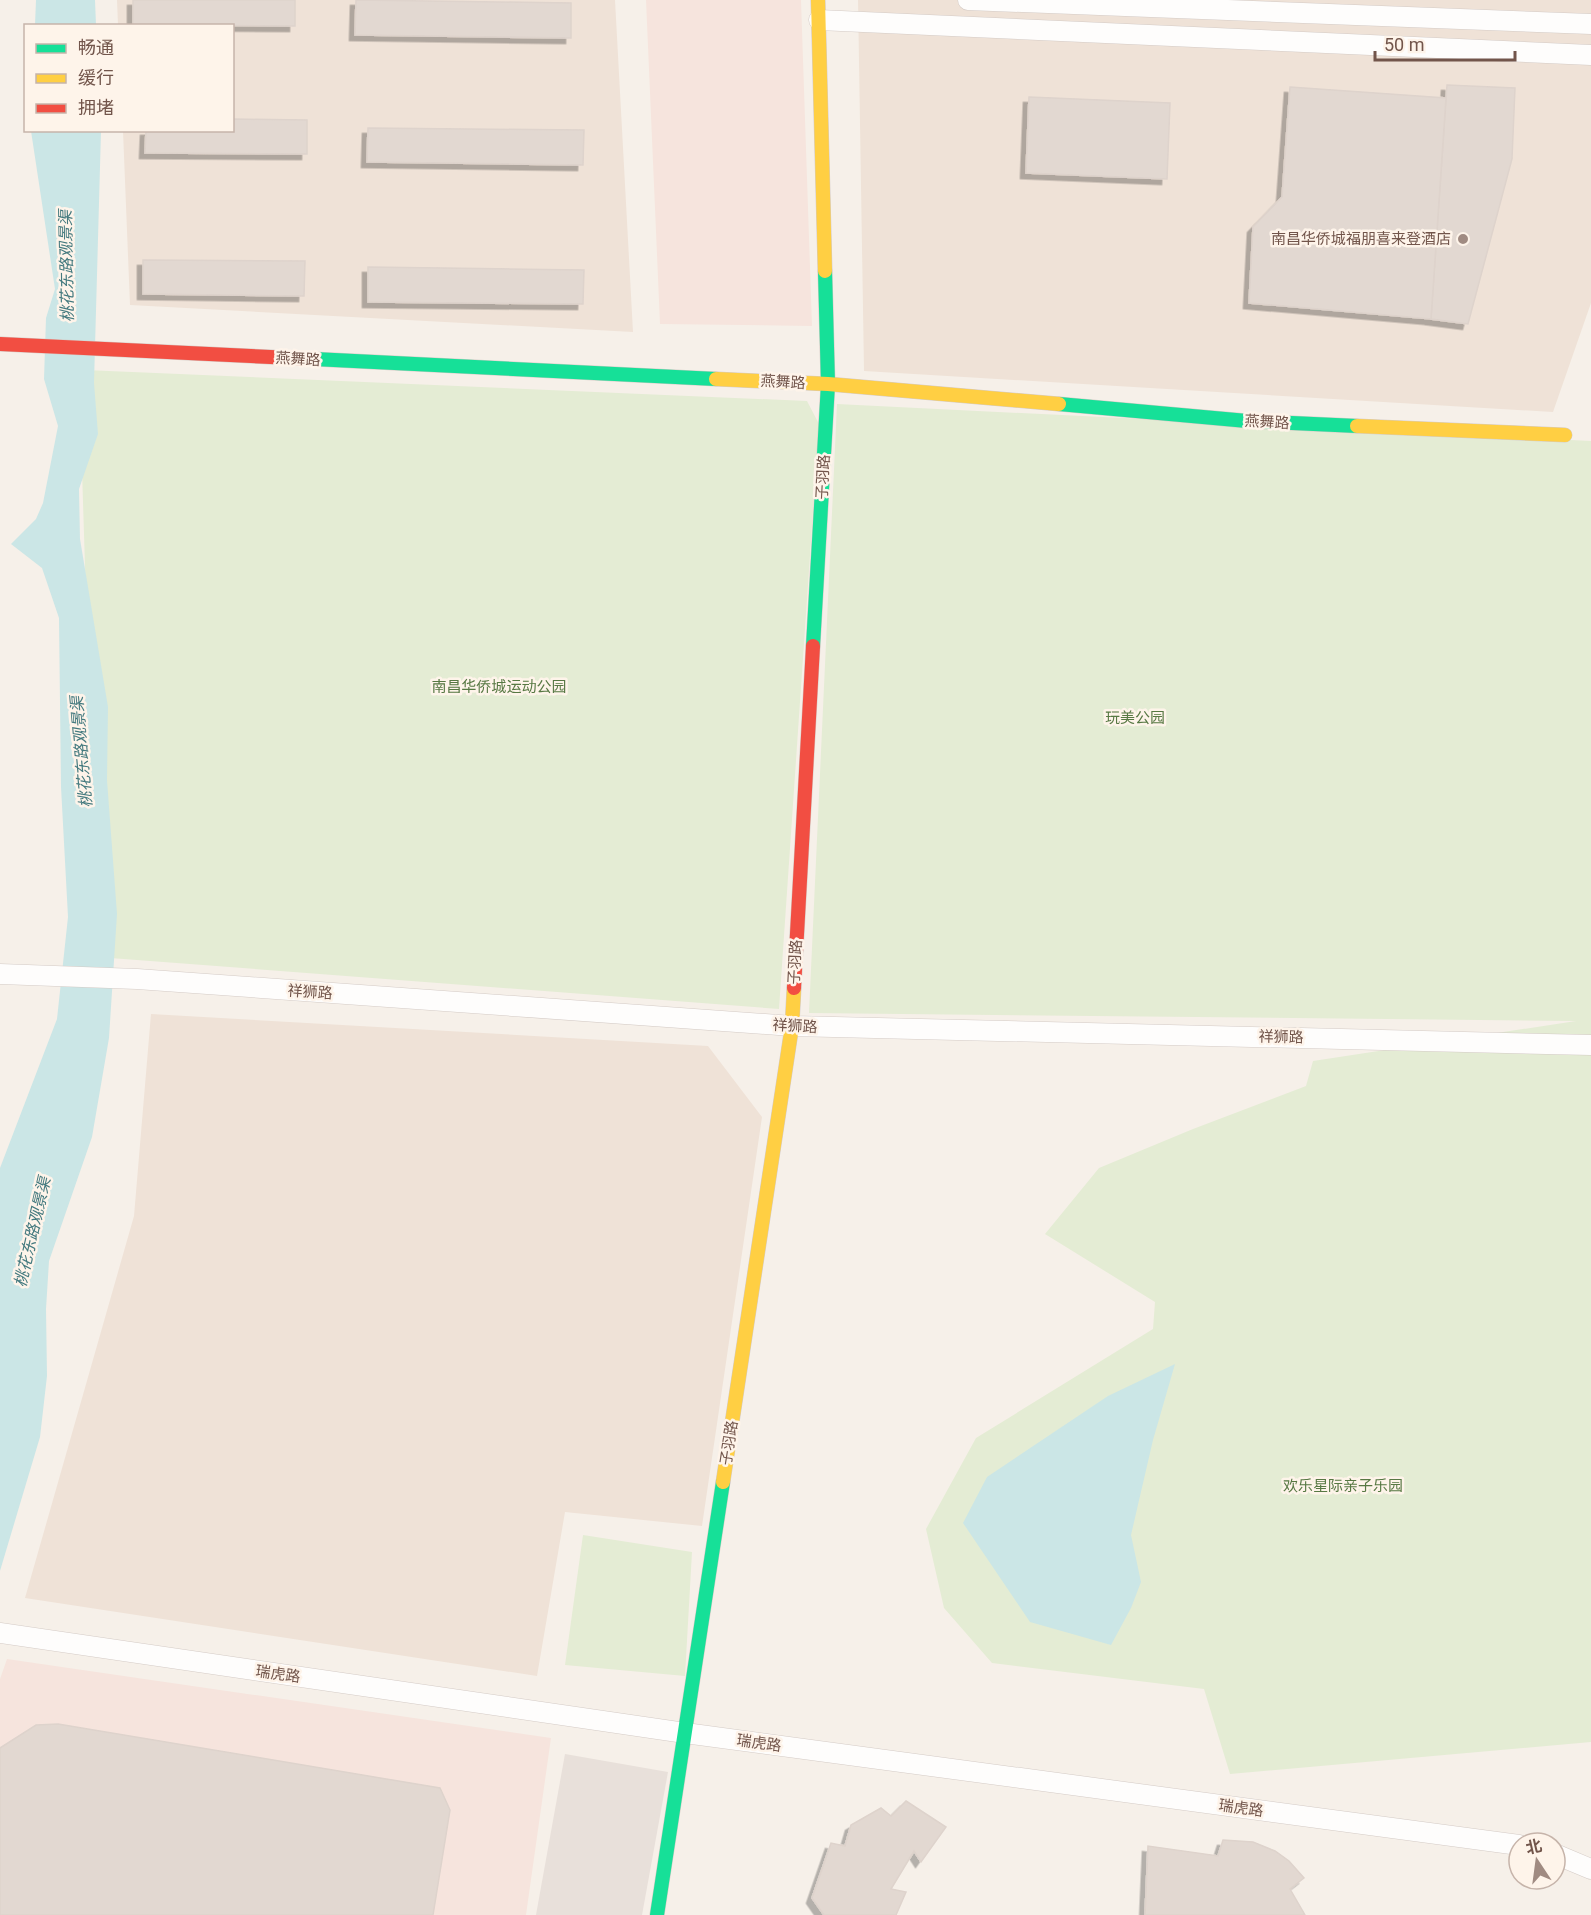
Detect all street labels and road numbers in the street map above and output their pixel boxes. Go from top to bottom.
street label: 燕舞路 [275,349,321,369]
street label: 燕舞路 [760,372,806,392]
street label: 燕舞路 [1244,412,1290,432]
street label: 子羽路 [813,454,833,500]
street label: 子羽路 [785,939,805,985]
street label: 祥狮路 [287,981,333,1003]
street label: 祥狮路 [772,1016,818,1036]
street label: 祥狮路 [1258,1028,1304,1046]
street label: 子羽路 [717,1419,741,1467]
street label: 瑞虎路 [254,1662,302,1686]
street label: 瑞虎路 [735,1731,783,1755]
street label: 瑞虎路 [1217,1796,1265,1820]

